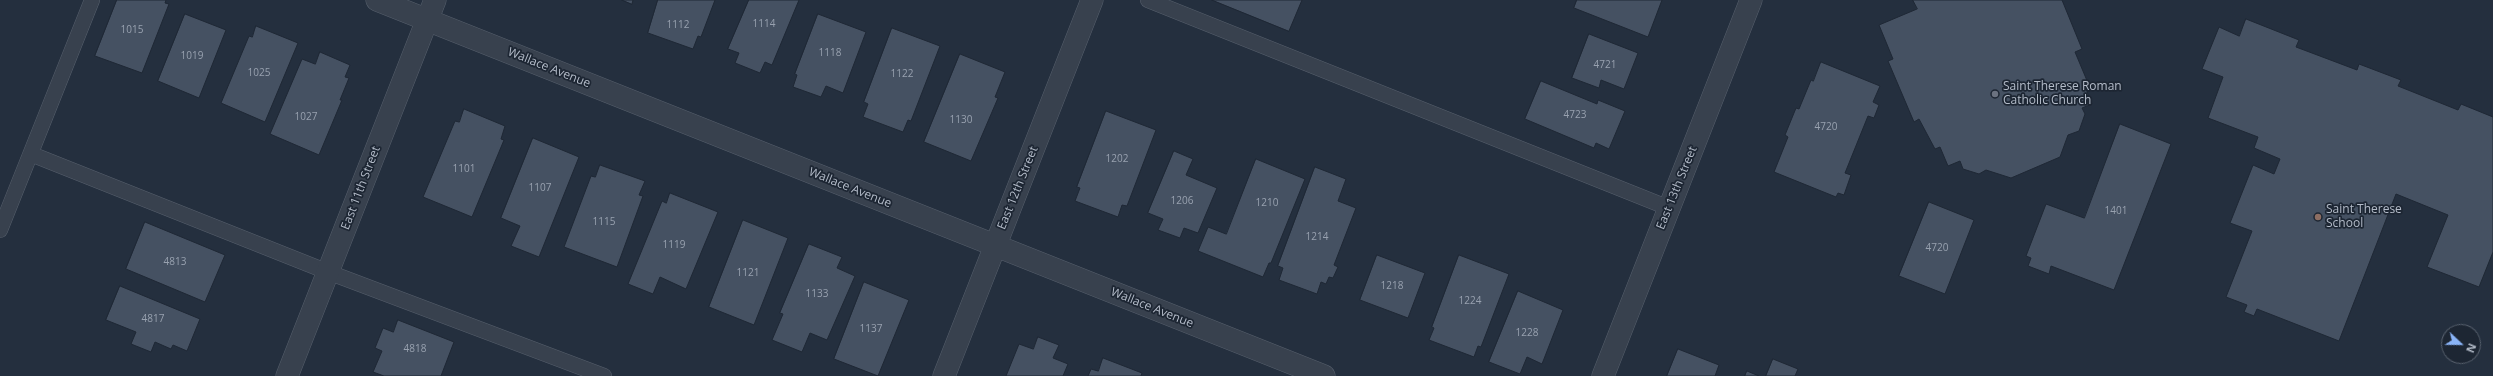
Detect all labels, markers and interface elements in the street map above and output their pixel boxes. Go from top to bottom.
house number: 1114 [753,18,775,30]
house number: 1112 [667,19,689,31]
house number: 1015 [121,24,143,36]
street label: Wallace Avenue [506,45,592,91]
house number: 1118 [819,47,841,59]
house number: 1019 [181,50,203,62]
house number: 4721 [1594,59,1616,71]
house number: 1025 [248,67,270,79]
house number: 1122 [891,68,913,80]
place label: Saint Therese Roman Catholic Church [2003,80,2122,108]
marker: Saint Therese Roman Catholic Church [1990,89,2000,99]
house number: 4723 [1564,109,1586,121]
house number: 1027 [295,111,317,123]
house number: 1130 [950,114,972,126]
house number: 4720 [1815,121,1837,133]
street label: East 11th Street [338,144,384,232]
street label: East 12th Street [995,144,1041,232]
street label: East 13th Street [1654,144,1700,232]
house number: 1202 [1106,153,1128,165]
house number: 1101 [453,163,475,175]
street label: Wallace Avenue [807,165,893,211]
house number: 1107 [529,182,551,194]
house number: 1206 [1171,195,1193,207]
house number: 1210 [1256,197,1278,209]
place label: Saint Therese School [2326,203,2402,231]
house number: 1401 [2105,205,2127,217]
marker: Saint Therese School [2313,212,2323,222]
house number: 1115 [593,216,615,228]
house number: 1214 [1306,231,1328,243]
house number: 1119 [663,239,685,251]
house number: 4720 [1926,242,1948,254]
house number: 4813 [164,256,186,268]
house number: 1121 [737,267,759,279]
house number: 1218 [1381,280,1403,292]
street label: Wallace Avenue [1109,285,1195,331]
house number: 1133 [806,288,828,300]
house number: 1224 [1459,295,1481,307]
house number: 4817 [142,313,164,325]
house number: 1137 [860,323,882,335]
north arrow [2441,324,2481,364]
house number: 1228 [1516,327,1538,339]
text: N [2463,341,2480,355]
house number: 4818 [404,343,426,355]

